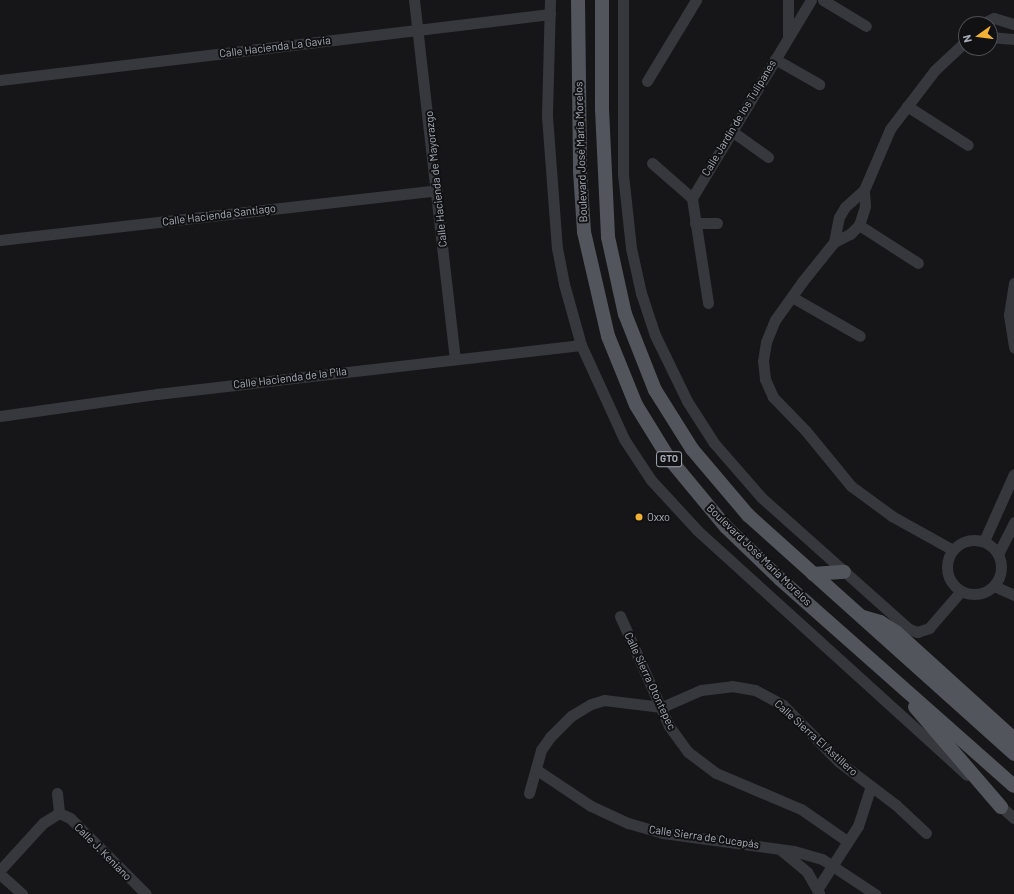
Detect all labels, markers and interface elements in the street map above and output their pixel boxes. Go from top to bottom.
north arrow [958,16,998,56]
street label: Calle Hacienda La Gavia [219,34,331,60]
text: N [960,34,974,44]
street label: Calle Jardín de los Tulipanes [699,57,779,179]
street label: Boulevard José María Morelos [572,81,590,223]
street label: Calle Hacienda de Mayorazgo [422,110,450,248]
street label: Calle Hacienda Santiago [161,201,277,229]
street label: Calle Hacienda de la Pila [233,364,347,392]
road number: GTO [656,451,682,467]
street label: Boulevard José María Morelos [704,501,814,609]
place label: Oxxo [647,510,670,524]
marker: Oxxo [634,512,644,522]
street label: Calle Sierra Otontepec [622,630,678,732]
street label: Calle Sierra El Astillero [772,697,860,779]
street label: Calle J. Keniano [72,821,134,883]
street label: Calle Sierra de Cucapás [648,823,760,851]

